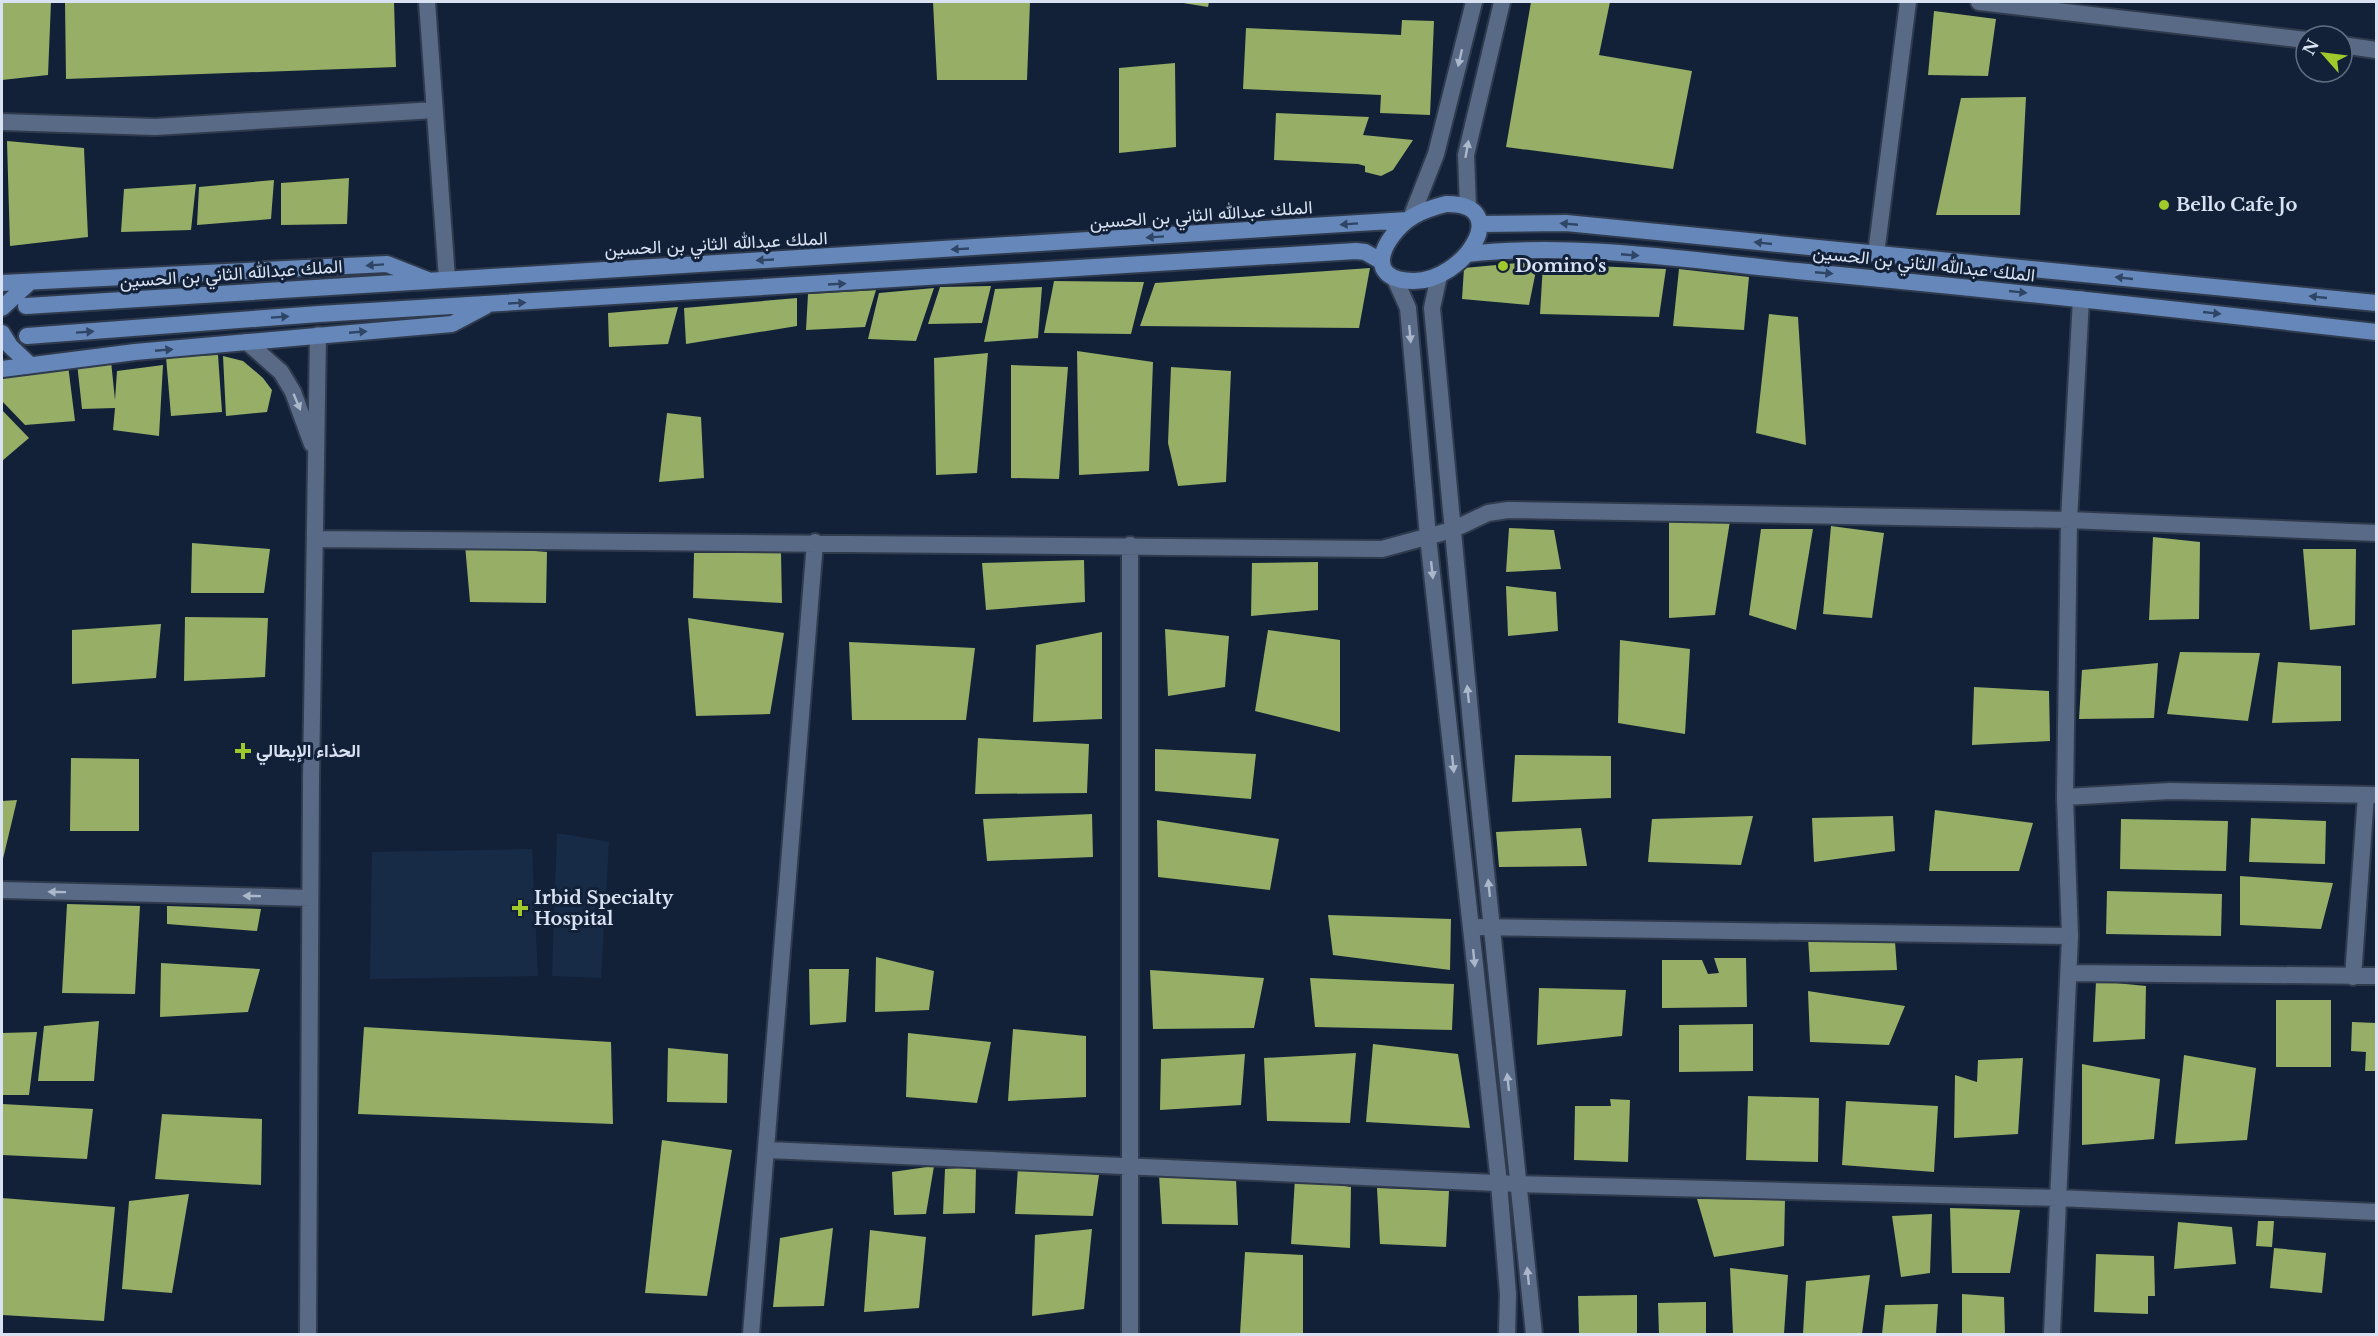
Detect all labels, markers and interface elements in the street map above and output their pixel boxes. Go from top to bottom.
north arrow [2294,24,2354,84]
text: N [2298,36,2323,58]
one-way arrow [1455,49,1465,68]
one-way arrow [1463,139,1472,158]
place label: Bello Cafe Jo [2176,194,2297,216]
street label: الملك عبدالله الثاني بن الحسين [1089,196,1313,238]
marker: Bello Cafe Jo [2157,198,2171,212]
one-way arrow [1340,219,1359,229]
one-way arrow [1559,219,1578,229]
street label: الملك عبدالله الثاني بن الحسين [604,227,828,265]
one-way arrow [1145,233,1164,242]
one-way arrow [1753,238,1772,248]
street label: الملك عبدالله الثاني بن الحسين [1811,241,2036,291]
one-way arrow [951,244,970,254]
one-way arrow [1621,250,1640,260]
street label: الملك عبدالله الثاني بن الحسين [119,255,343,297]
place label: Domino's [1515,255,1606,277]
one-way arrow [756,256,775,265]
marker: Domino's [1496,259,1510,273]
one-way arrow [366,260,385,269]
one-way arrow [1815,268,1834,278]
one-way arrow [2115,273,2134,283]
one-way arrow [827,280,846,289]
one-way arrow [2009,288,2028,297]
one-way arrow [2309,292,2328,302]
one-way arrow [507,299,526,308]
one-way arrow [2203,309,2222,318]
one-way arrow [270,312,289,321]
one-way arrow [1405,325,1415,344]
one-way arrow [76,327,95,337]
one-way arrow [349,327,368,337]
one-way arrow [154,345,173,355]
one-way arrow [293,393,302,411]
one-way arrow [1427,561,1437,580]
one-way arrow [1463,685,1473,704]
place label: الحذاء الإيطالي [256,740,361,766]
marker: الحذاء الإيطالي [234,742,252,760]
one-way arrow [1448,755,1458,774]
one-way arrow [1484,879,1494,898]
one-way arrow [47,887,66,896]
place label: Irbid Specialty Hospital [534,887,674,930]
one-way arrow [242,892,261,901]
marker: Irbid Specialty Hospital [511,899,529,917]
one-way arrow [1469,949,1479,968]
one-way arrow [1503,1073,1513,1092]
one-way arrow [1523,1267,1533,1286]

